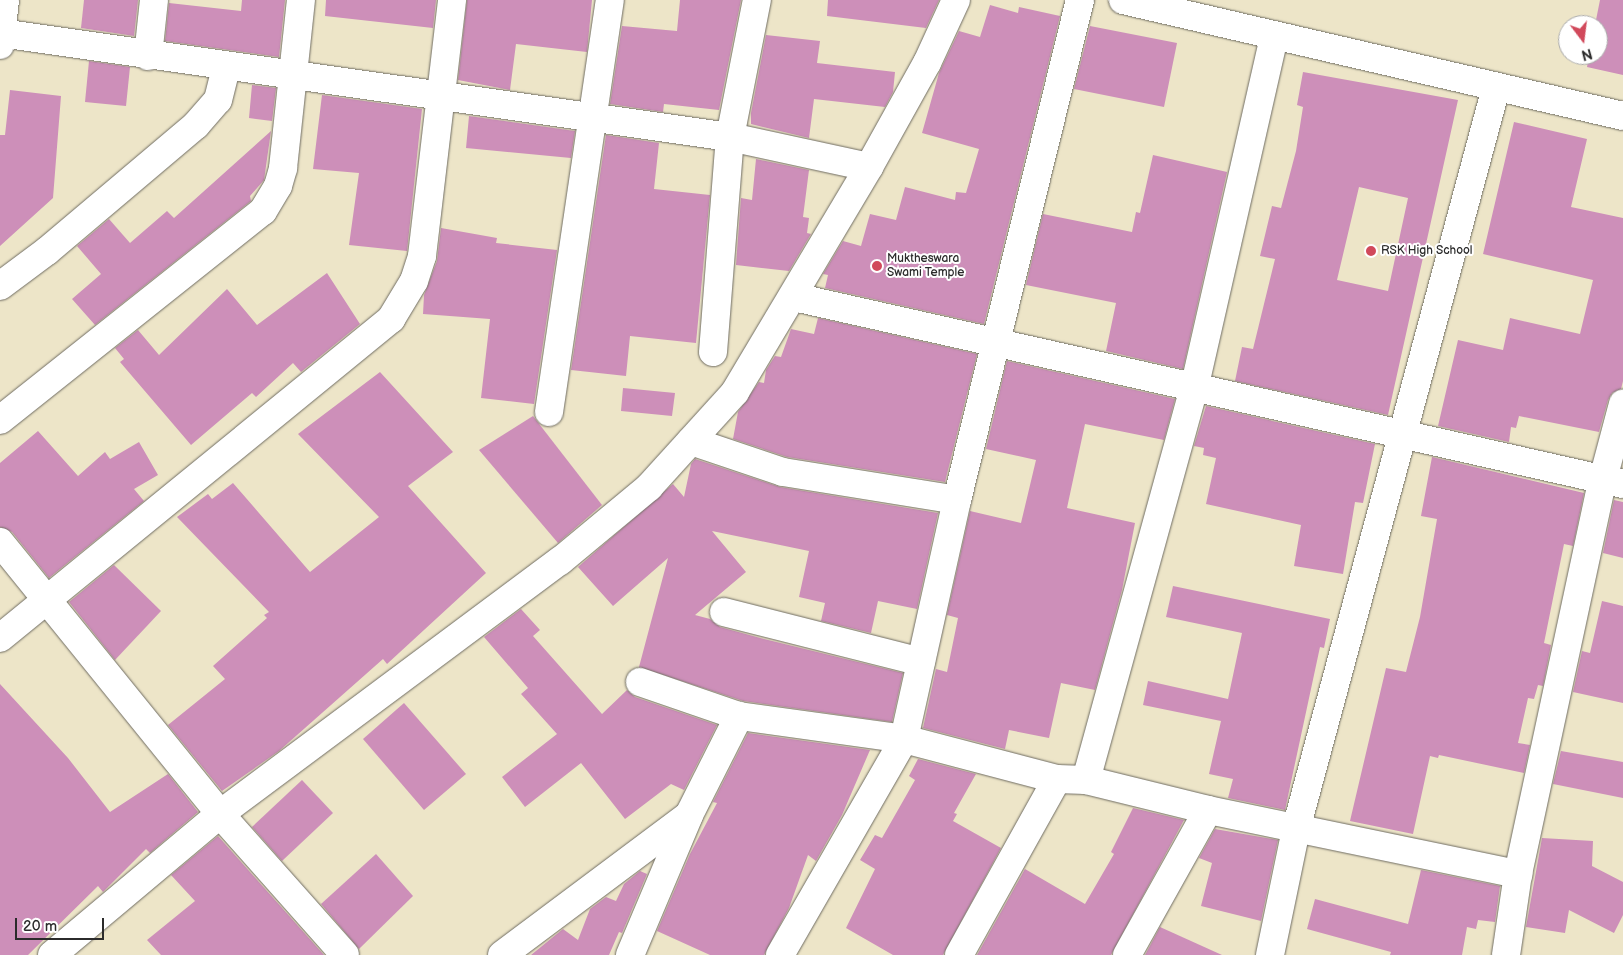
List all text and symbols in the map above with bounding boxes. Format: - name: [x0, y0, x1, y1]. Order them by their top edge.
- north arrow: [1558, 15, 1608, 65]
- text: N: [1579, 44, 1594, 64]
- place label: RSK High School: [1381, 244, 1473, 258]
- marker: RSK High School: [1365, 245, 1377, 257]
- place label: Muktheswara Swami Temple: [887, 252, 965, 280]
- marker: Muktheswara Swami Temple: [871, 260, 883, 272]
- scale bar: [18, 908, 106, 940]
- text: 20 m: [23, 917, 57, 936]

